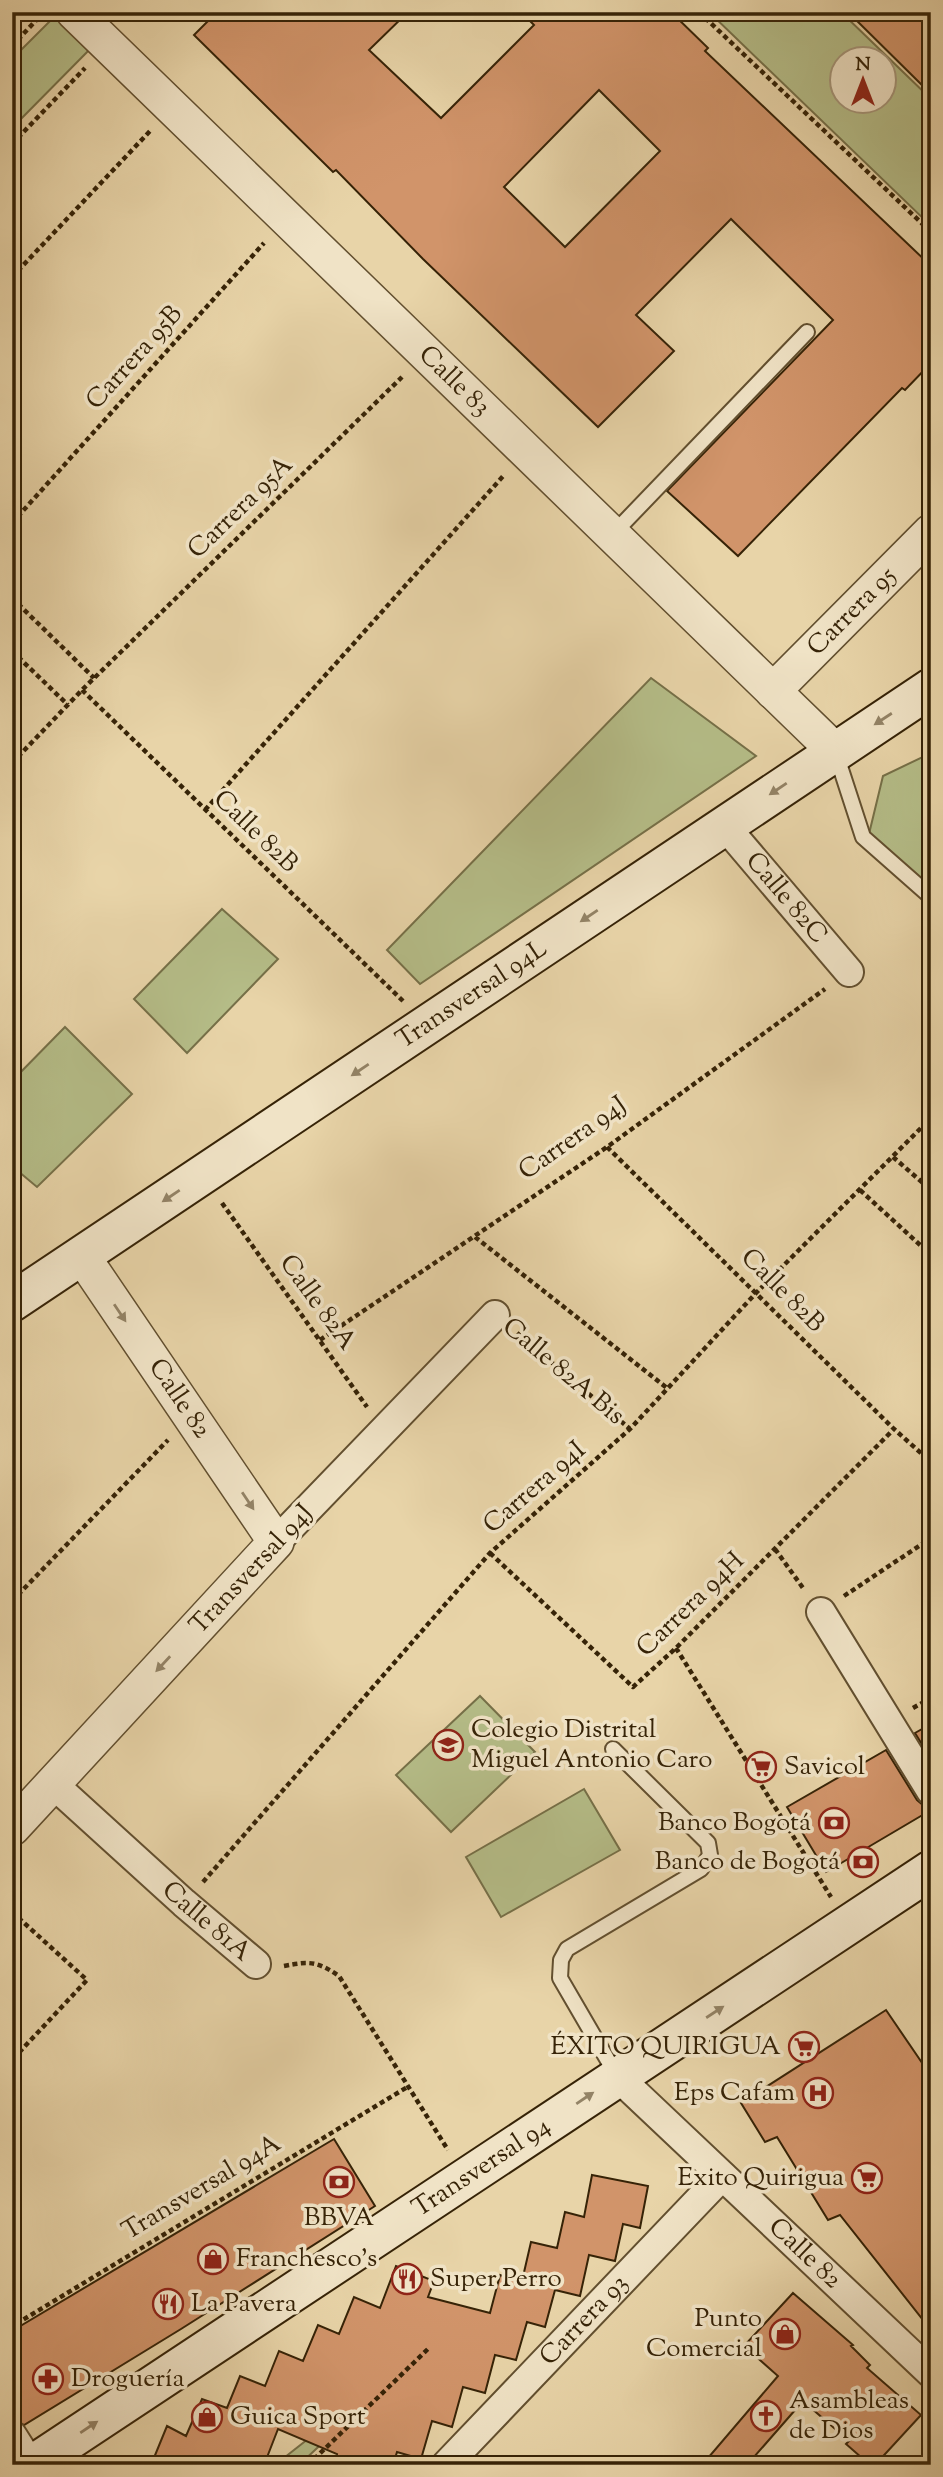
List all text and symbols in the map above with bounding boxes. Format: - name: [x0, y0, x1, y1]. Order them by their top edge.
- north arrow: [828, 46, 898, 116]
- text: N: [855, 52, 871, 79]
- street label: Carrera 95B: [78, 298, 192, 418]
- street label: Calle 83: [410, 337, 499, 425]
- street label: Carrera 95A: [180, 448, 302, 568]
- street label: Carrera 95: [799, 558, 905, 665]
- one-way arrow: [873, 713, 893, 726]
- street label: Calle 82B: [204, 782, 306, 882]
- one-way arrow: [769, 782, 787, 796]
- street label: Calle 82C: [736, 844, 836, 952]
- one-way arrow: [580, 909, 598, 923]
- street label: Transversal 94L: [389, 931, 555, 1059]
- one-way arrow: [351, 1063, 369, 1077]
- street label: Carrera 94J: [511, 1088, 635, 1190]
- one-way arrow: [161, 1189, 180, 1202]
- street label: Calle 82B: [732, 1241, 832, 1341]
- street label: Calle 82A: [270, 1247, 364, 1359]
- one-way arrow: [113, 1304, 127, 1322]
- street label: Calle 82A Bis: [494, 1310, 632, 1434]
- street label: Calle 82: [139, 1352, 219, 1446]
- street label: Carrera 94I: [476, 1433, 595, 1543]
- one-way arrow: [241, 1492, 255, 1510]
- street label: Transversal 94J: [182, 1496, 323, 1643]
- street label: Carrera 94H: [629, 1544, 754, 1666]
- one-way arrow: [156, 1655, 172, 1672]
- place label: Colegio Distrital Miguel Antonio Caro: [471, 1712, 713, 1779]
- school or university icon: Colegio Distrital Miguel Antonio Caro: [431, 1728, 465, 1762]
- place label: Savicol: [784, 1749, 865, 1786]
- supermarket icon: Savicol: [744, 1750, 778, 1784]
- place label: Banco Bogotá: [658, 1805, 811, 1842]
- bank icon: Banco Bogotá: [817, 1806, 851, 1840]
- place label: Banco de Bogotá: [655, 1844, 840, 1881]
- bank icon: Banco de Bogotá: [846, 1845, 880, 1879]
- street label: Calle 81A: [153, 1873, 259, 1971]
- one-way arrow: [706, 2006, 725, 2019]
- place label: ÉXITO QUIRIGUA: [550, 2029, 781, 2066]
- supermarket icon: ÉXITO QUIRIGUA: [787, 2030, 821, 2064]
- place label: Eps Cafam: [674, 2075, 795, 2112]
- hospital icon: Eps Cafam: [801, 2076, 835, 2110]
- one-way arrow: [575, 2092, 595, 2105]
- street label: Transversal 94: [405, 2108, 558, 2227]
- street label: Transversal 94A: [115, 2126, 289, 2250]
- place label: Exito Quirigua: [677, 2160, 844, 2197]
- supermarket icon: Exito Quirigua: [850, 2161, 884, 2195]
- bank icon: BBVA: [322, 2165, 356, 2199]
- place label: BBVA: [304, 2200, 374, 2237]
- street label: Calle 82: [760, 2209, 850, 2298]
- place label: Franchesco's: [236, 2241, 377, 2278]
- shop icon: Franchesco's: [196, 2242, 230, 2276]
- place label: Super Perro: [430, 2261, 562, 2298]
- restaurant icon: Super Perro: [390, 2262, 424, 2296]
- street label: Carrera 93: [531, 2266, 637, 2374]
- place label: La Pavera: [191, 2286, 297, 2323]
- restaurant icon: La Pavera: [151, 2287, 185, 2321]
- place label: Punto Comercial: [646, 2301, 762, 2368]
- shop icon: Punto Comercial: [768, 2317, 802, 2351]
- place label: Droguería: [71, 2361, 184, 2398]
- pharmacy icon: Droguería: [31, 2362, 65, 2396]
- place label: Asambleas de Dios: [789, 2383, 909, 2450]
- place label: Guica Sport: [230, 2399, 366, 2436]
- church icon: Asambleas de Dios: [749, 2399, 783, 2433]
- shop icon: Guica Sport: [190, 2400, 224, 2434]
- one-way arrow: [80, 2420, 98, 2434]

